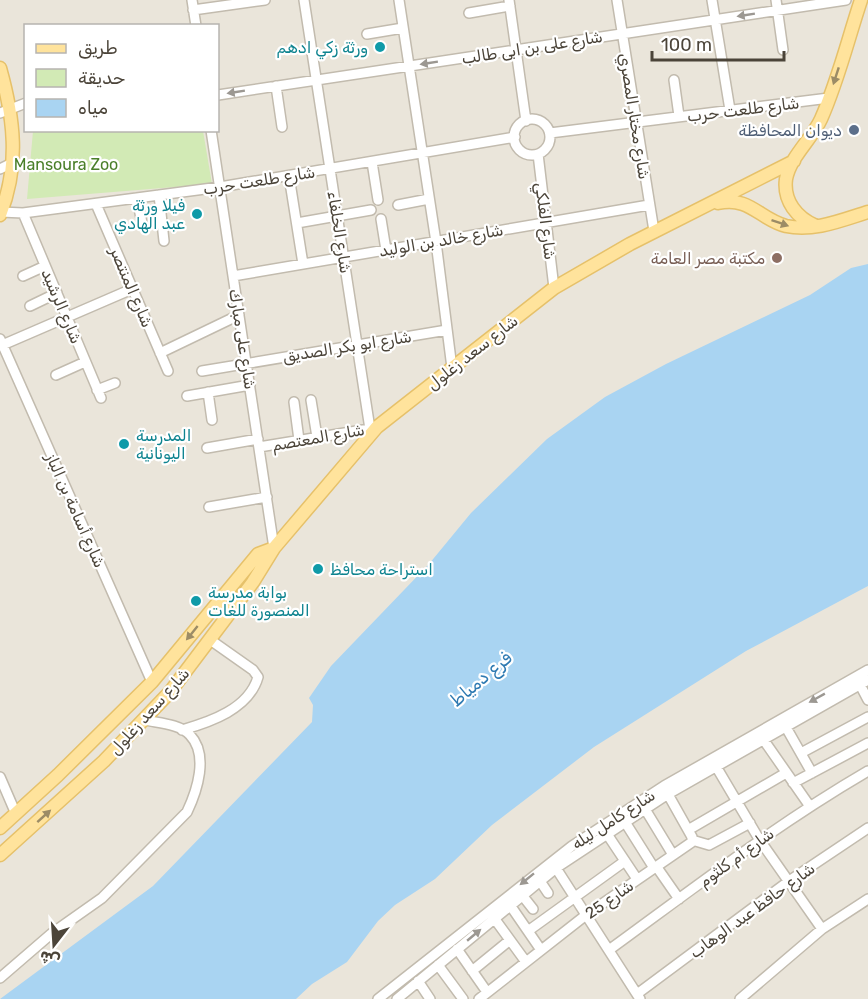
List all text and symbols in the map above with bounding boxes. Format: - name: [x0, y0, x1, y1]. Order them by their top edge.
- one-way arrow: [737, 11, 756, 20]
- legend: [24, 24, 219, 132]
- scale bar: [652, 24, 784, 62]
- street label: شارع على بن ابى طالب: [460, 27, 604, 70]
- text: 100 m: [661, 34, 712, 56]
- text: طريق: [78, 37, 118, 59]
- place label: ورثة زكي ادهم: [276, 38, 368, 60]
- marker: ورثة زكي ادهم: [373, 40, 387, 54]
- street label: شارع مختار المصري: [613, 52, 654, 181]
- one-way arrow: [419, 59, 438, 68]
- text: حديقة: [78, 67, 125, 89]
- one-way arrow: [831, 67, 841, 85]
- one-way arrow: [227, 88, 246, 97]
- street label: شارع طلعت حرب: [686, 93, 801, 128]
- text: مياه: [78, 97, 108, 119]
- place label: ديوان المحافظة: [738, 121, 842, 141]
- marker: ديوان المحافظة: [847, 123, 861, 137]
- park label: Mansoura Zoo: [14, 155, 118, 174]
- street label: شارع طلعت حرب: [202, 162, 317, 201]
- street label: شارع الفلكي: [528, 181, 560, 261]
- street label: شارع الخلفاء: [322, 189, 355, 275]
- place label: فيلا ورثة عبد الهادي: [114, 196, 185, 235]
- marker: فيلا ورثة عبد الهادي: [190, 207, 204, 221]
- one-way arrow: [771, 219, 789, 228]
- street label: شارع خالد بن الوليد: [377, 220, 505, 263]
- street label: شارع المنتصر: [104, 243, 157, 331]
- place label: مكتبة مصر العامة: [651, 249, 765, 269]
- marker: مكتبة مصر العامة: [770, 251, 784, 265]
- street label: شارع الرشيد: [35, 266, 86, 347]
- street label: شارع على مبارك: [223, 287, 260, 391]
- street label: شارع سعد زغلول: [423, 311, 523, 395]
- street label: شارع ابو بكر الصديق: [281, 327, 413, 368]
- street label: شارع المعتصم: [270, 420, 366, 457]
- place label: المدرسة اليونانية: [136, 426, 191, 464]
- marker: المدرسة اليونانية: [117, 437, 131, 451]
- street label: شارع أسامة بن الباز: [40, 449, 109, 571]
- place label: استراحة محافظ: [330, 560, 433, 580]
- marker: استراحة محافظ: [311, 562, 325, 576]
- place label: بوابة مدرسة المنصورة للغات: [208, 583, 310, 621]
- marker: بوابة مدرسة المنصورة للغات: [189, 594, 203, 608]
- one-way arrow: [185, 625, 198, 641]
- water label: فرع دمياط: [445, 647, 517, 712]
- street label: شارع سعد زغلول: [105, 664, 195, 760]
- one-way arrow: [808, 693, 825, 703]
- street label: شارع كامل ليله: [568, 785, 660, 855]
- one-way arrow: [36, 809, 51, 823]
- street label: شارع أم كلثوم: [695, 824, 779, 893]
- street label: شارع حافظ عبد الوهاب: [686, 859, 820, 964]
- one-way arrow: [519, 873, 535, 886]
- street label: شارع 25: [581, 876, 638, 925]
- north arrow: [24, 915, 84, 975]
- one-way arrow: [466, 928, 482, 941]
- text: ش: [37, 947, 62, 971]

